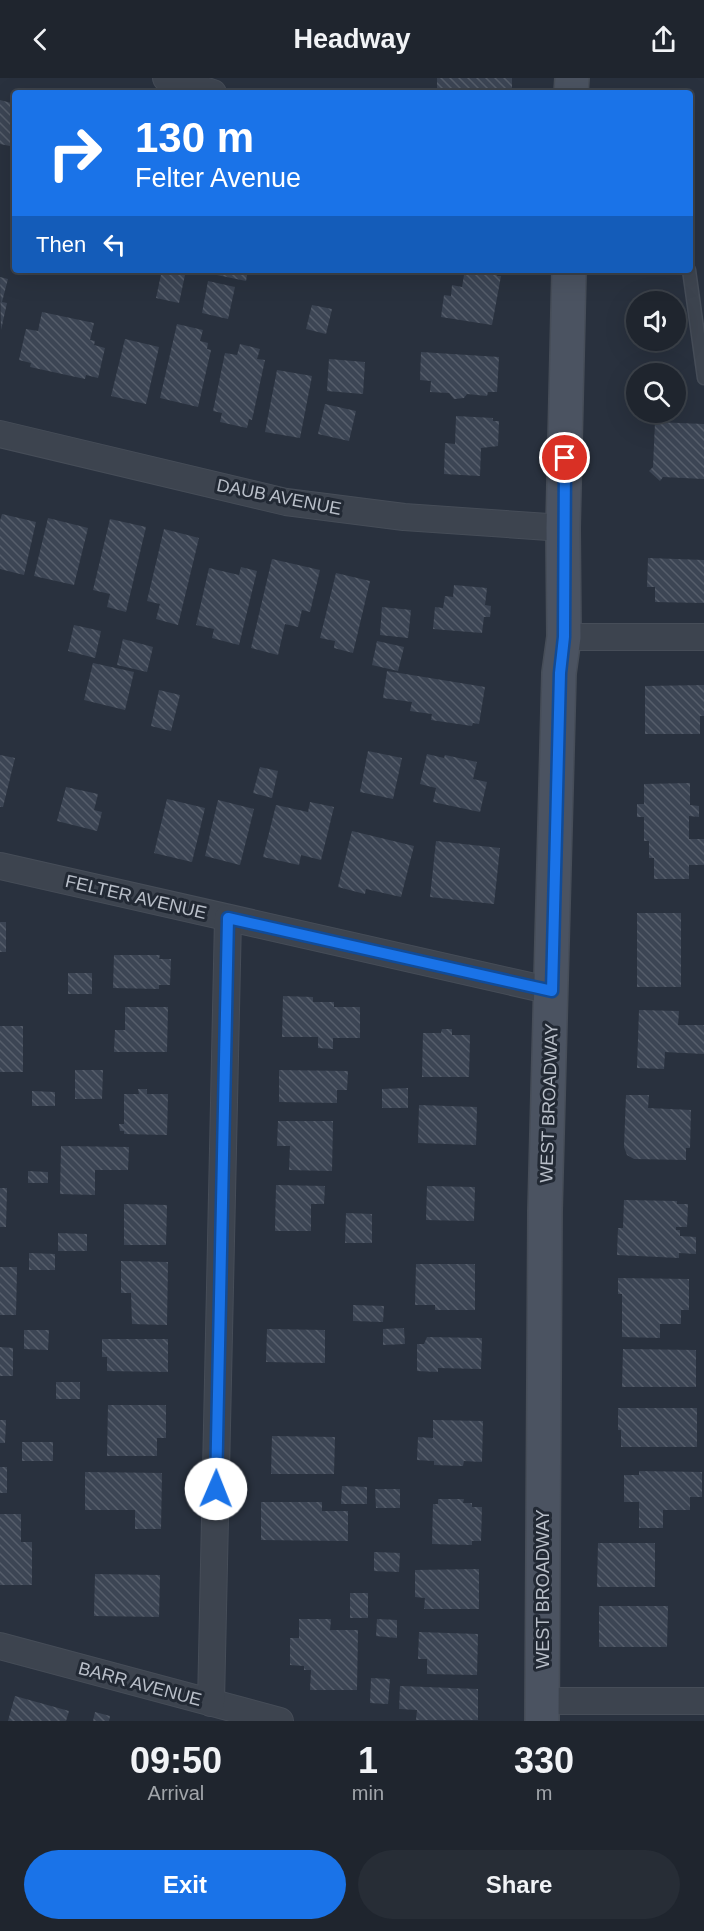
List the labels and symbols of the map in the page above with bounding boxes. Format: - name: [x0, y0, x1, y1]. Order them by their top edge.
- pin: [539, 432, 590, 483]
- street label: DAUB AVENUE: [215, 475, 343, 519]
- street label: FELTER AVENUE: [63, 871, 209, 923]
- street label: WEST BROADWAY: [536, 1023, 562, 1183]
- position arrow: [184, 1457, 248, 1521]
- street label: WEST BROADWAY: [533, 1509, 553, 1669]
- street label: BARR AVENUE: [76, 1658, 204, 1710]

